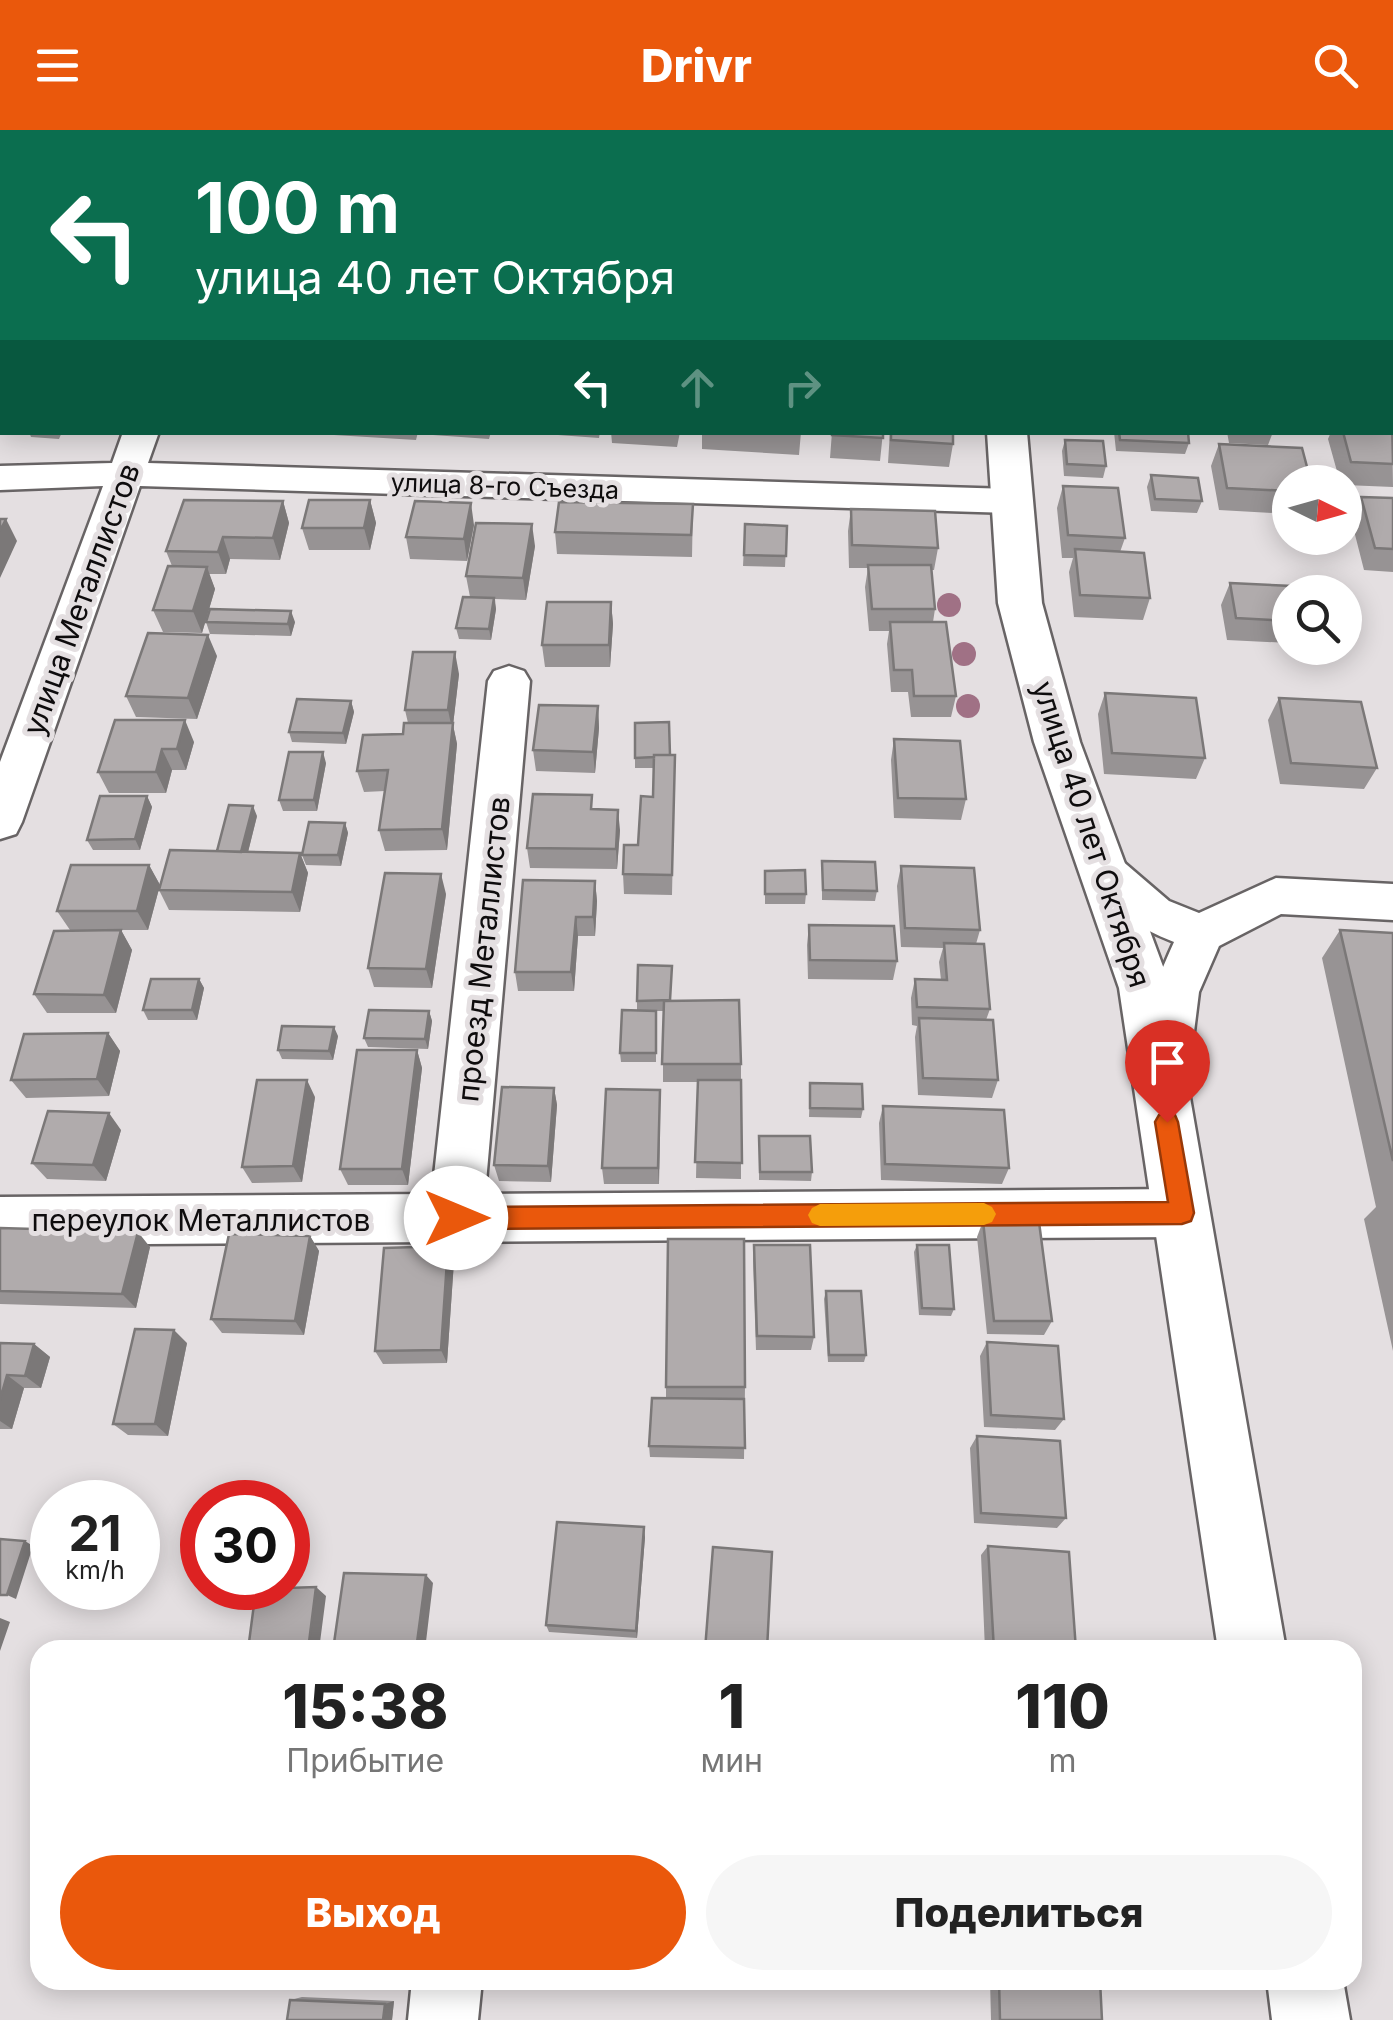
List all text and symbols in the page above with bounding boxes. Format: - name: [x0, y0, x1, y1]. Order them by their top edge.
- icon: menu: [30, 38, 85, 93]
- text: Drivr: [641, 38, 752, 93]
- icon: search: [1308, 38, 1363, 93]
- text: 100 m: [195, 165, 400, 250]
- icon: left: [30, 170, 160, 300]
- text: улица 40 лет Октября: [195, 250, 675, 305]
- icon: left: [565, 360, 620, 415]
- icon: ahead: [670, 360, 725, 415]
- icon: right: [775, 360, 830, 415]
- street label: улица Металлистов: [15, 458, 147, 740]
- north arrow: [1272, 465, 1362, 555]
- map controls: [1272, 465, 1362, 665]
- street label: улица 8-го Съезда: [390, 467, 620, 505]
- button: search: [1272, 575, 1362, 665]
- street label: улица 40 лет Октября: [1025, 676, 1159, 992]
- street label: проезд Металлистов: [449, 795, 517, 1103]
- pin: [1125, 1020, 1210, 1123]
- icon: arrive: [1140, 1035, 1195, 1090]
- position arrow: [404, 1166, 508, 1270]
- street label: переулок Металлистов: [31, 1202, 371, 1238]
- speed limit sign: 30: [180, 1480, 310, 1610]
- text: 21: [68, 1503, 122, 1563]
- text: km/h: [65, 1555, 125, 1585]
- text: 15:38: [282, 1670, 448, 1742]
- text: 1: [719, 1670, 745, 1742]
- text: 110: [1015, 1670, 1110, 1742]
- text: Прибытие: [286, 1741, 444, 1780]
- text: мин: [701, 1741, 763, 1780]
- text: m: [1048, 1741, 1076, 1780]
- button: Выход: [60, 1855, 686, 1970]
- button: Поделиться: [706, 1855, 1332, 1970]

